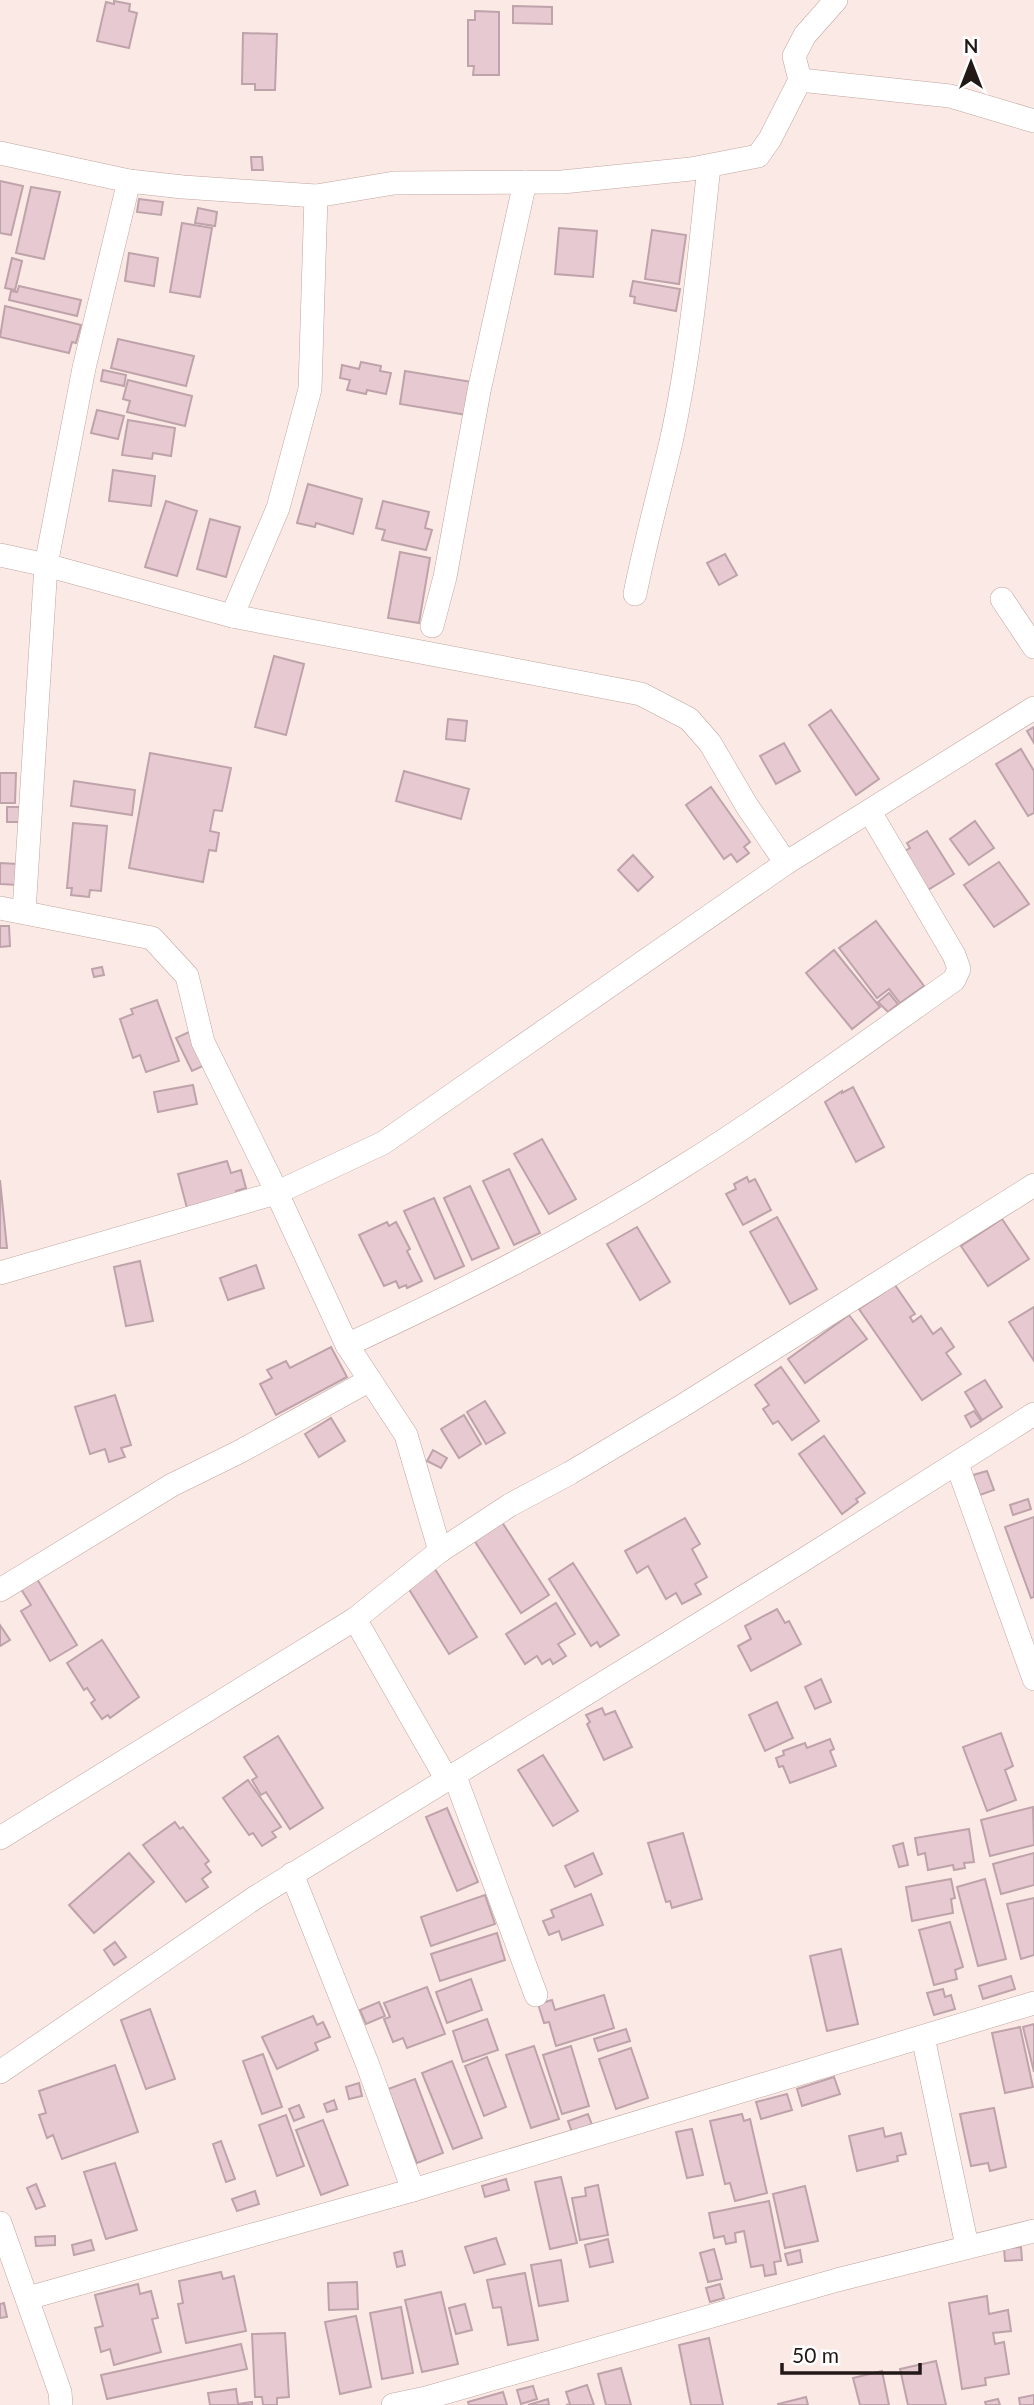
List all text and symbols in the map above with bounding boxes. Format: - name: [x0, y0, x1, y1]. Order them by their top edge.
- north arrow: [936, 28, 1006, 98]
- text: N: [964, 34, 978, 57]
- scale bar: [782, 2332, 920, 2376]
- text: 50 m: [792, 2342, 839, 2367]

